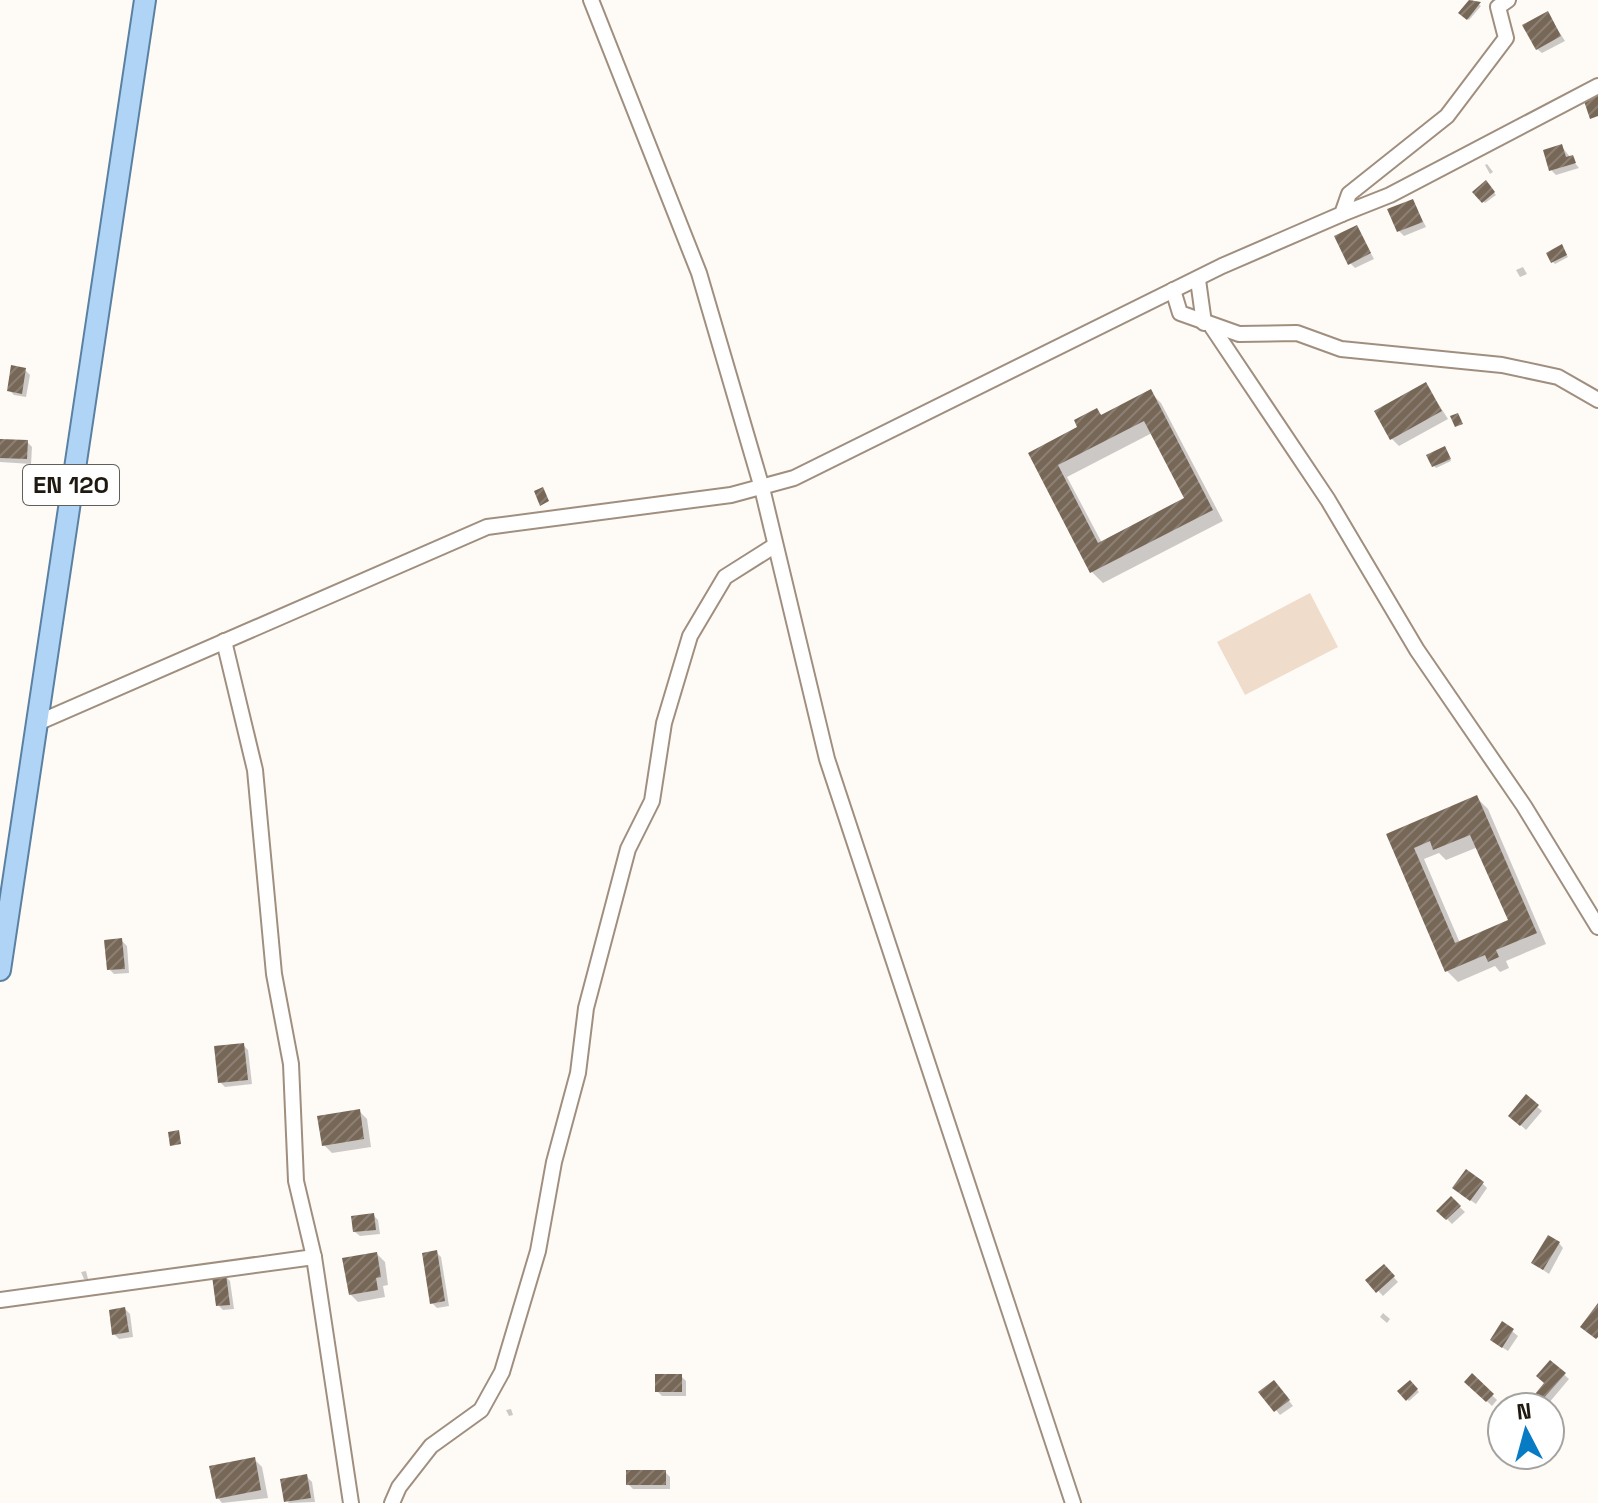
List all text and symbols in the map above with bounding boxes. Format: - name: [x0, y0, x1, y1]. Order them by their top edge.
- road number: EN 120: [23, 465, 119, 505]
- north arrow: [1486, 1391, 1566, 1471]
- text: N: [1515, 1396, 1533, 1426]

